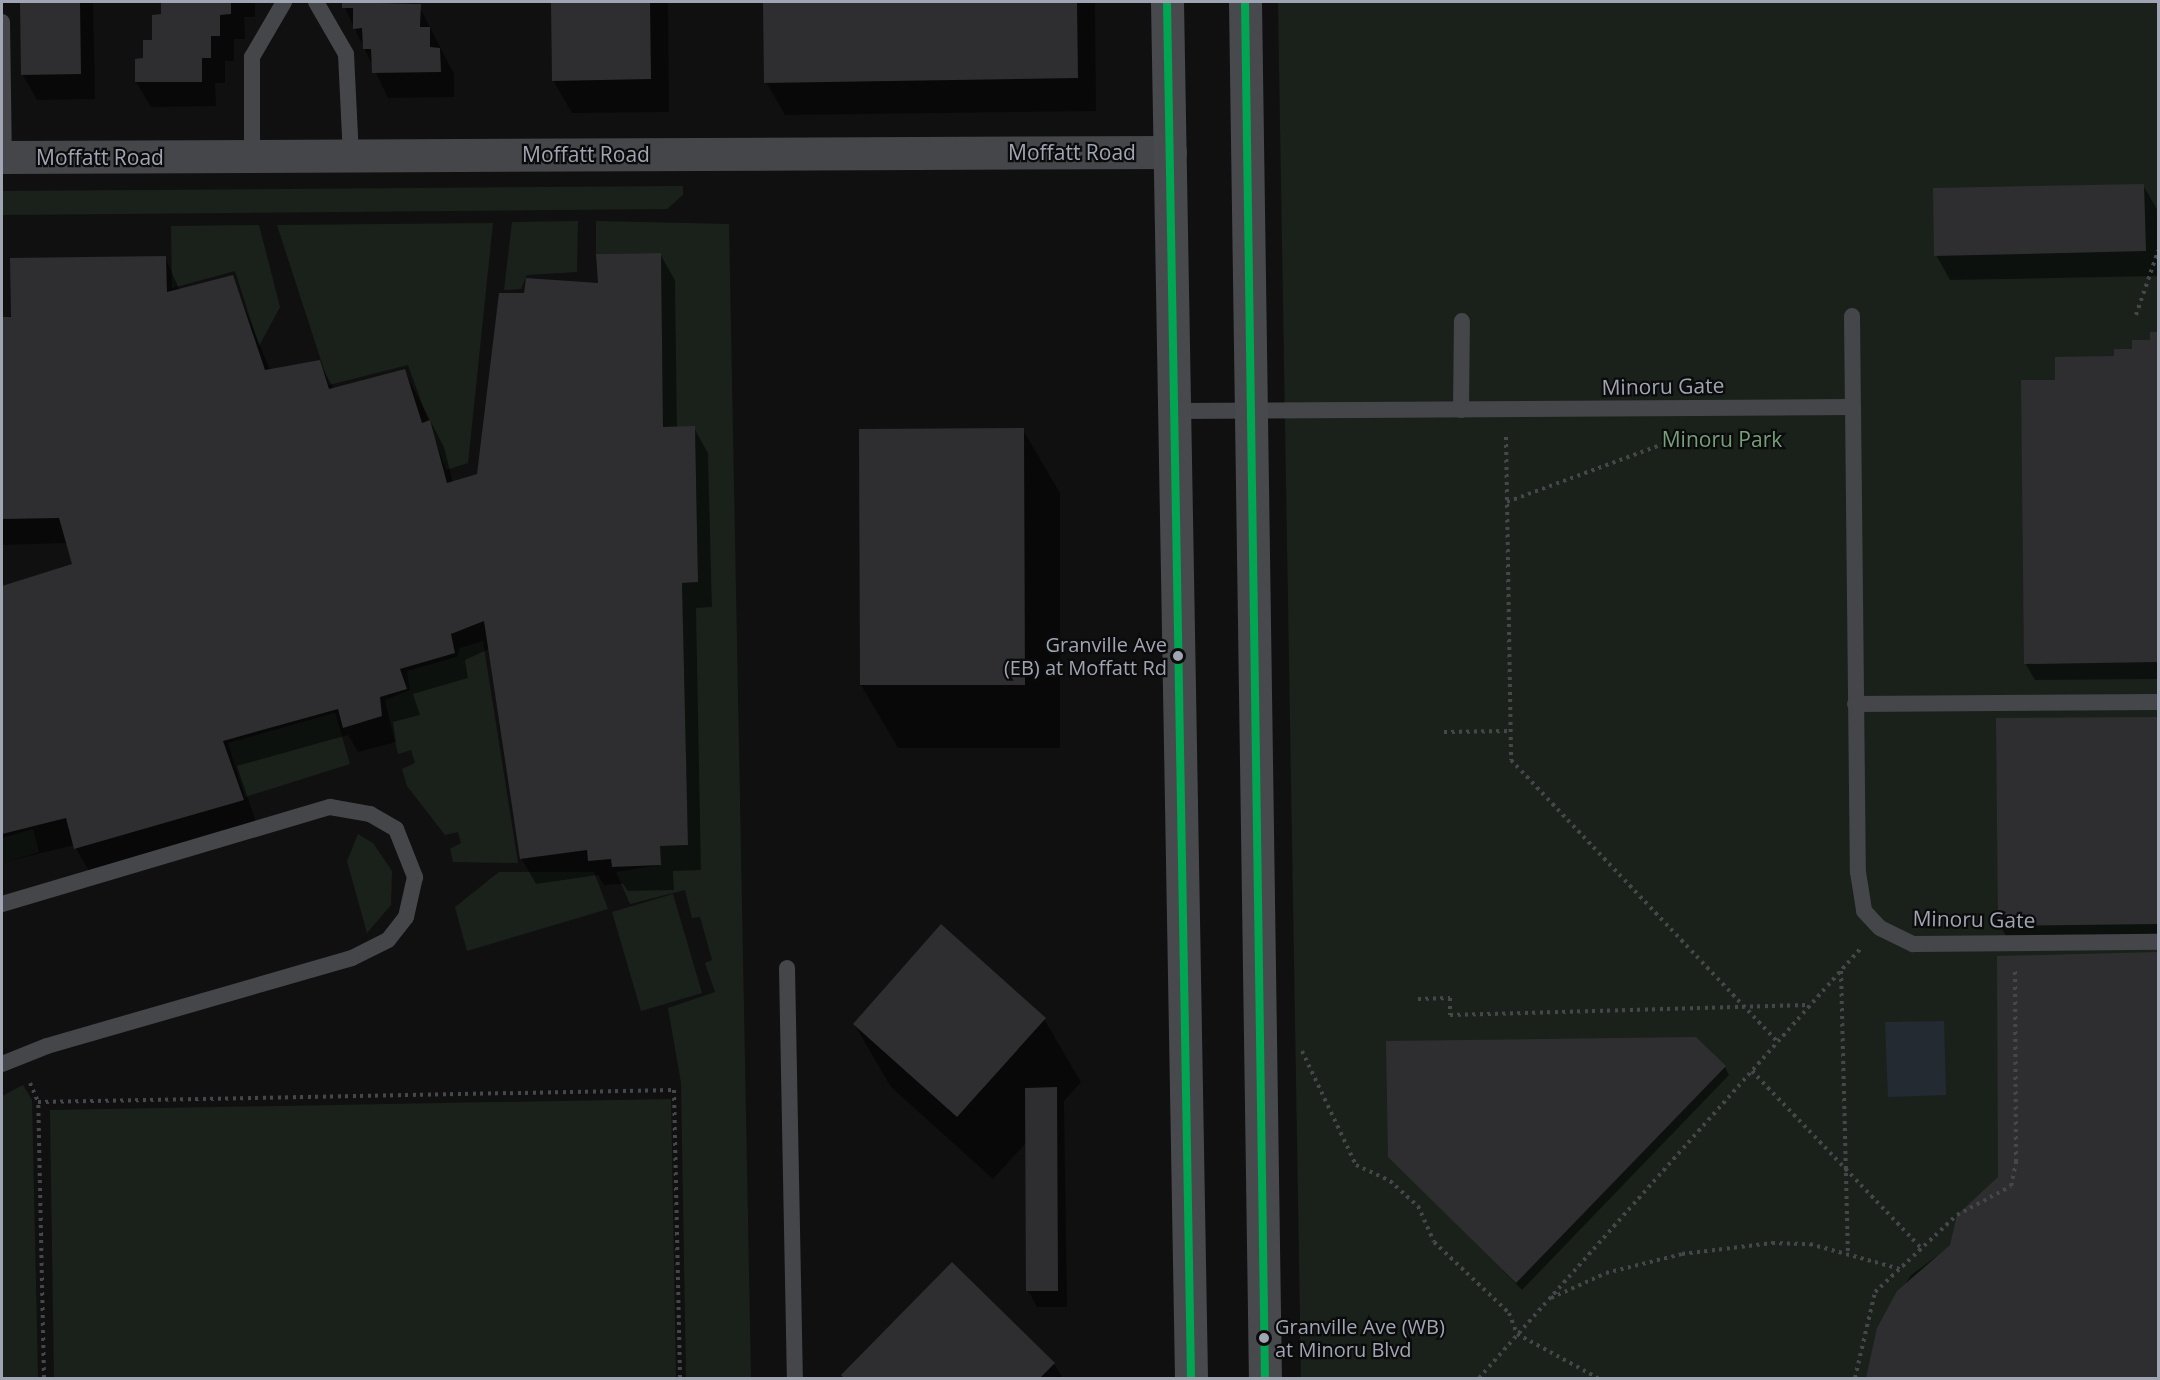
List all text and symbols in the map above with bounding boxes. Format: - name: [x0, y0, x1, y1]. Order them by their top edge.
- street label: Moffatt Road: [1008, 139, 1136, 165]
- street label: Moffatt Road: [522, 141, 650, 167]
- street label: Moffatt Road: [36, 144, 164, 170]
- street label: Minoru Gate: [1601, 372, 1725, 400]
- park label: Minoru Park: [1662, 426, 1782, 452]
- place label: Granville Ave (EB) at Moffatt Rd: [1004, 632, 1167, 679]
- marker: Granville Ave (EB) at Moffatt Rd: [1172, 650, 1184, 662]
- street label: Minoru Gate: [1912, 905, 2036, 933]
- place label: Granville Ave (WB) at Minoru Blvd: [1275, 1314, 1445, 1361]
- marker: Granville Ave (WB) at Minoru Blvd: [1258, 1332, 1270, 1344]

